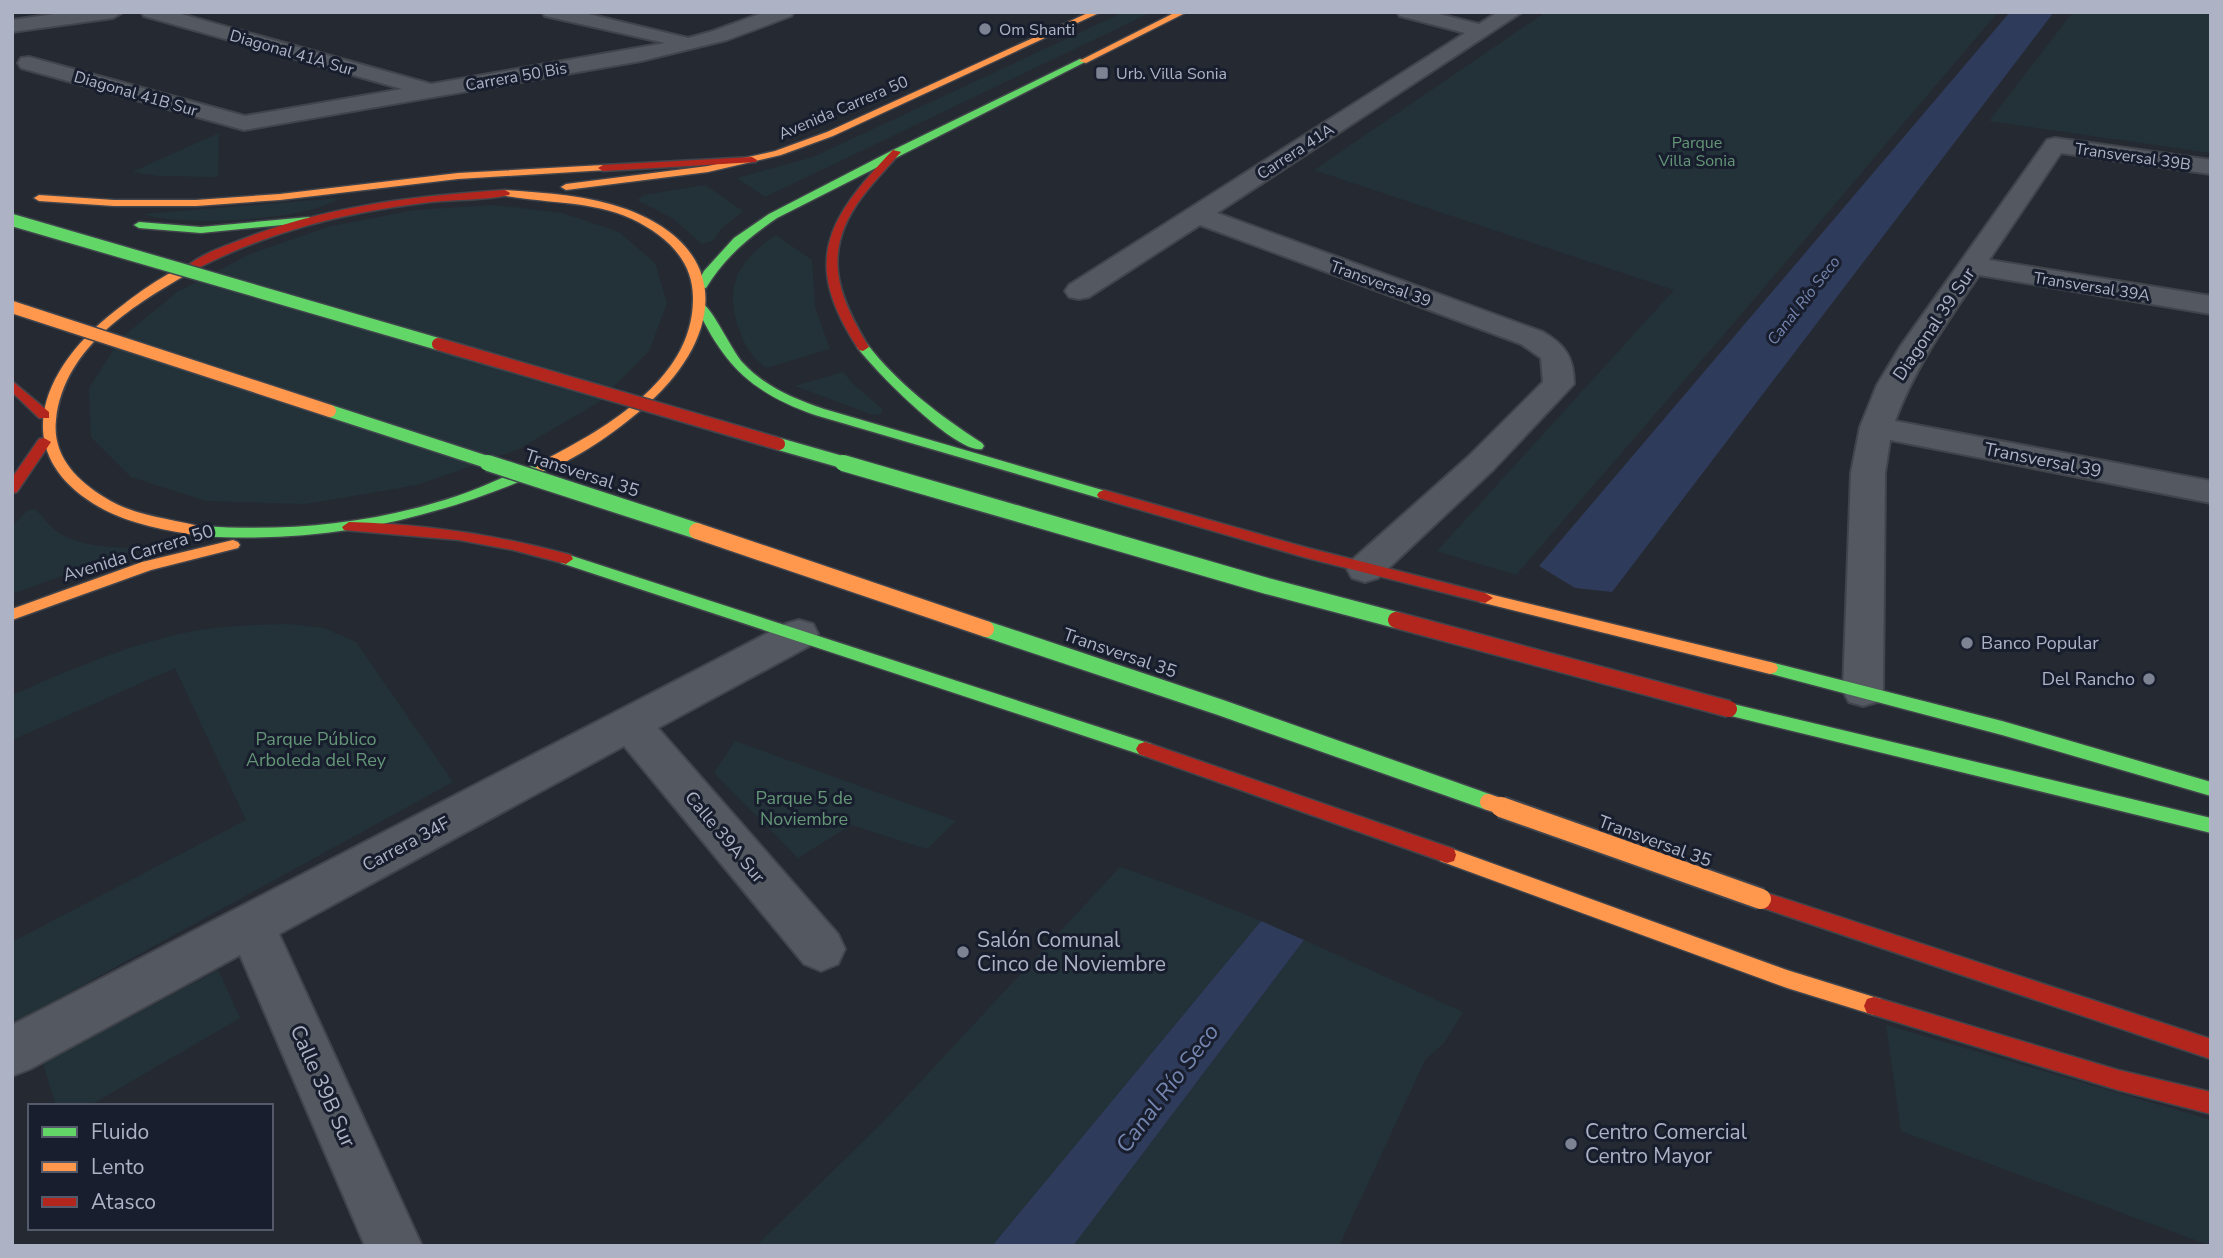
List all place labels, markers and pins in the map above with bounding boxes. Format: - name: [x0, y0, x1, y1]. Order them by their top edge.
- place label: Om Shanti: [999, 19, 1075, 41]
- marker: Om Shanti: [977, 21, 993, 37]
- place label: Urb. Villa Sonia: [1116, 63, 1227, 85]
- marker: Urb. Villa Sonia: [1094, 65, 1110, 81]
- place label: Banco Popular: [1981, 631, 2099, 655]
- marker: Banco Popular: [1959, 635, 1975, 651]
- place label: Del Rancho: [2042, 667, 2135, 691]
- marker: Del Rancho: [2141, 671, 2157, 687]
- place label: Salón Comunal Cinco de Noviembre: [977, 926, 1166, 978]
- marker: Salón Comunal Cinco de Noviembre: [955, 944, 971, 960]
- place label: Centro Comercial Centro Mayor: [1585, 1118, 1748, 1170]
- marker: Centro Comercial Centro Mayor: [1563, 1136, 1579, 1152]

